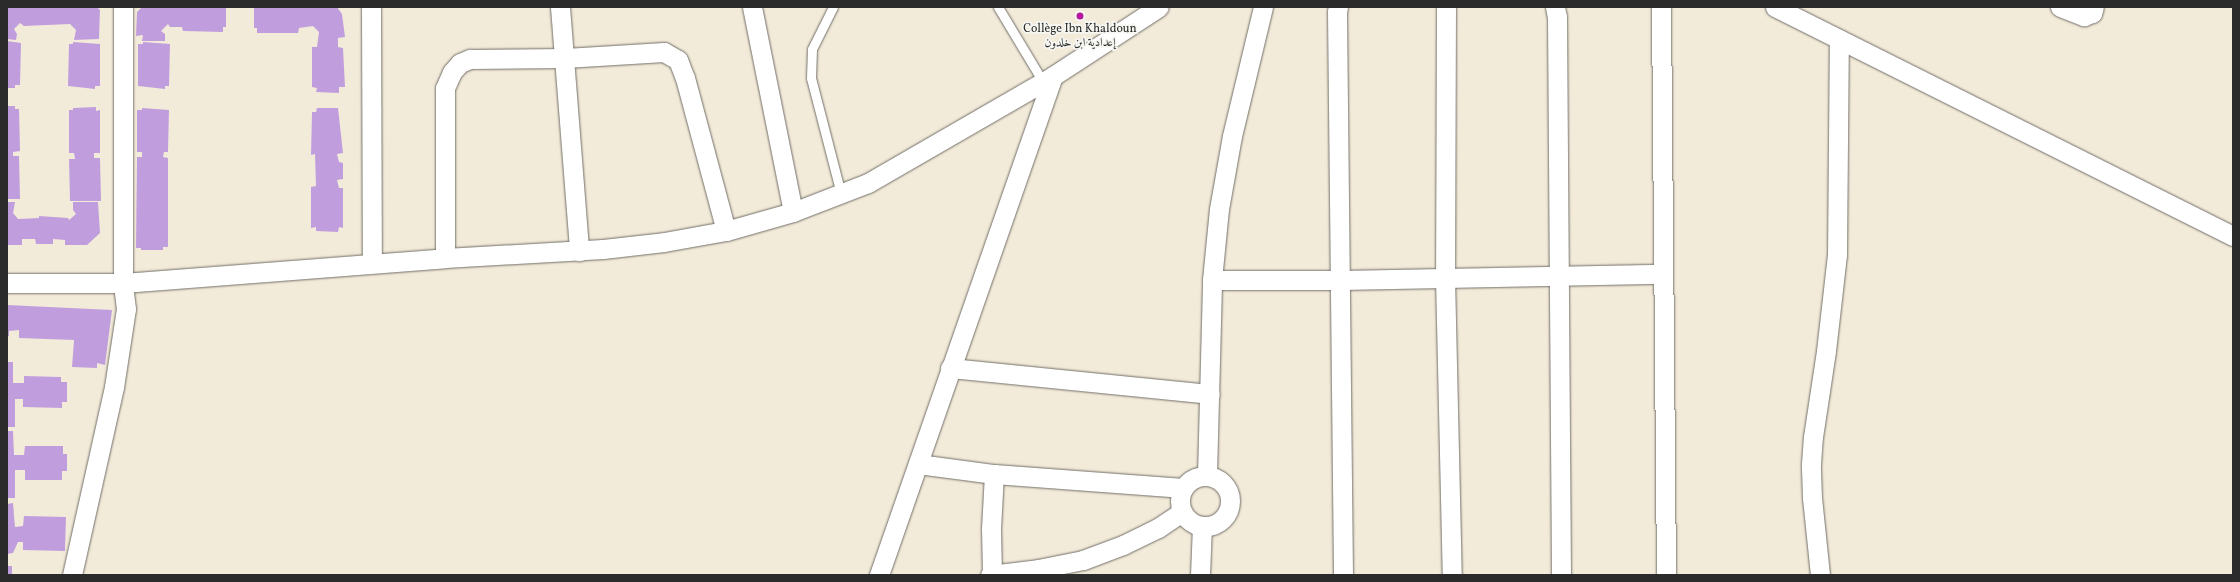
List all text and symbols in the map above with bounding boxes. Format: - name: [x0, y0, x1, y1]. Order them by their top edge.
- marker: Collège Ibn Khaldoun إعدادية ابن خلدون: [1075, 11, 1085, 21]
- place label: Collège Ibn Khaldoun إعدادية ابن خلدون: [1023, 23, 1137, 51]

